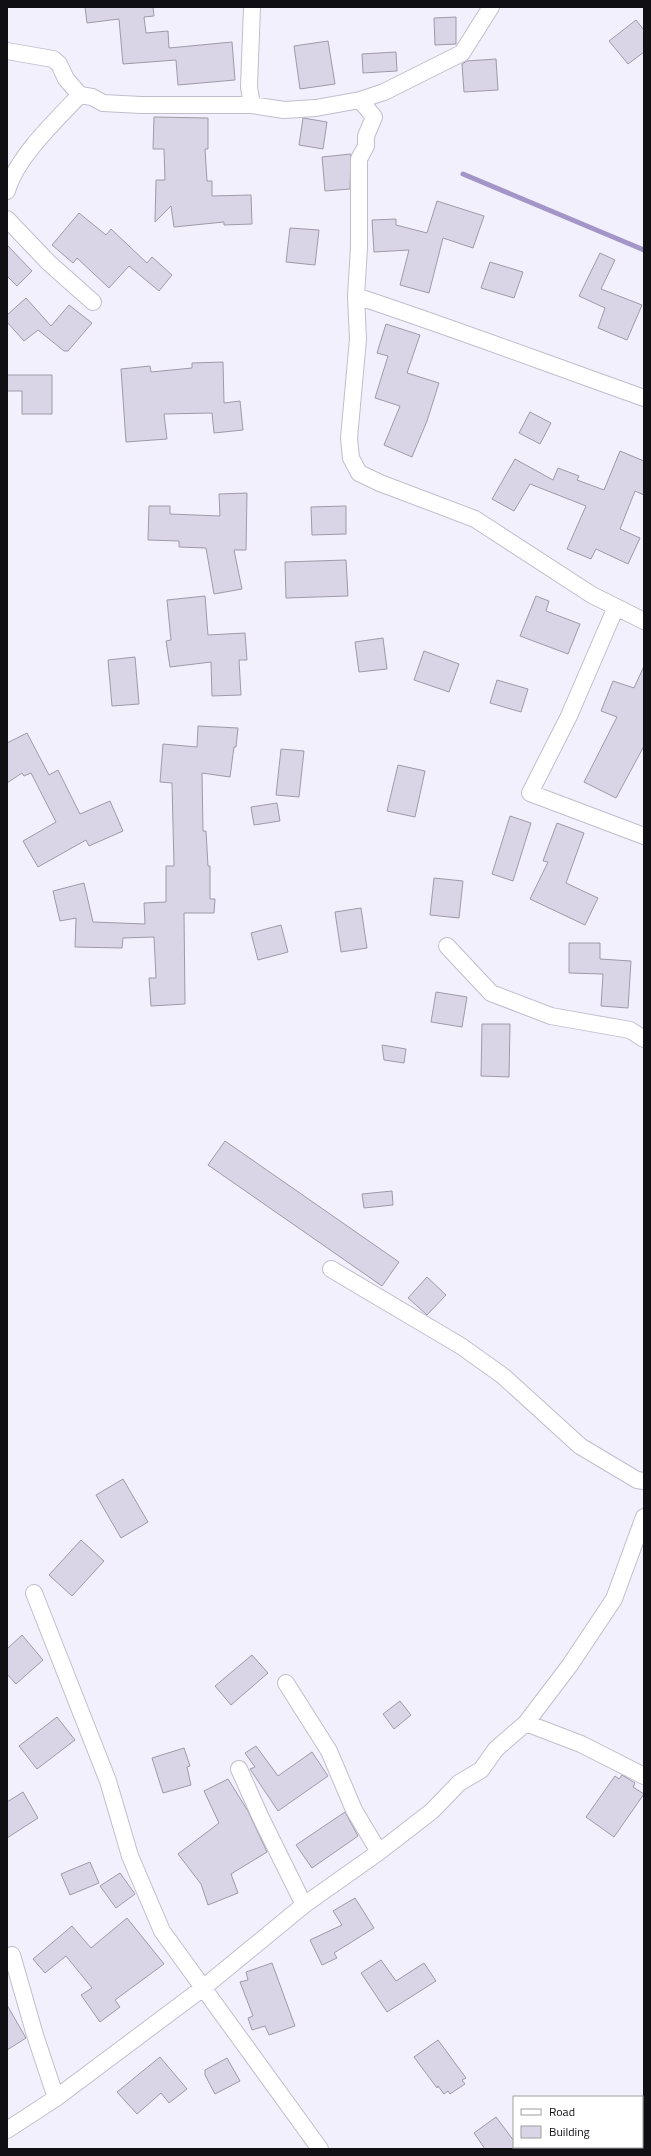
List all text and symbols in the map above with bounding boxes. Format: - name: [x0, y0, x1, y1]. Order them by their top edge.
- legend: [513, 2096, 643, 2148]
- text: Road: [549, 2102, 575, 2121]
- text: Building: [549, 2122, 590, 2141]

